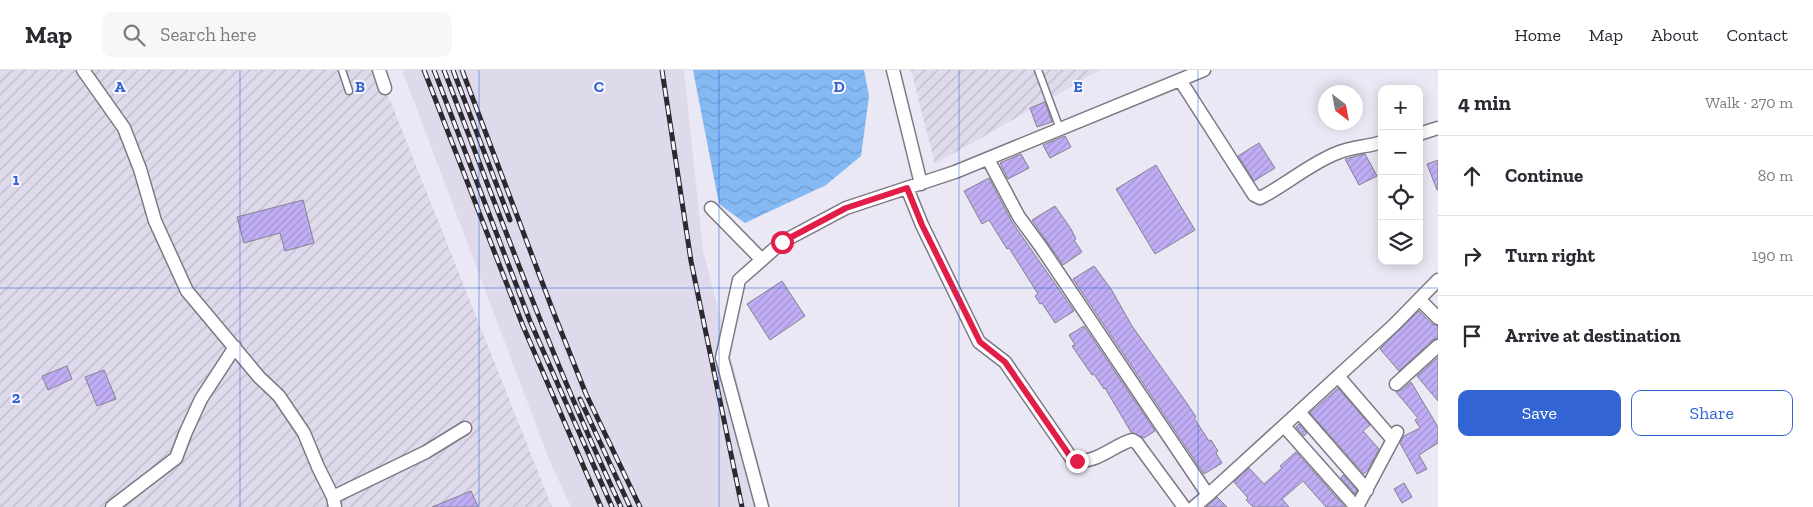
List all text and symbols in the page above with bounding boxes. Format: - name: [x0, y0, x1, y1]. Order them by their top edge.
- search box: [102, 12, 452, 57]
- text: Map: [25, 20, 72, 49]
- icon: search: [120, 21, 148, 49]
- text: Search here: [160, 23, 257, 46]
- text: Home: [1514, 24, 1561, 46]
- text: Map: [1589, 24, 1623, 46]
- text: About: [1651, 24, 1698, 46]
- text: Contact: [1726, 24, 1788, 46]
- text: A: [115, 77, 126, 96]
- text: B: [355, 77, 365, 96]
- text: C: [594, 77, 604, 96]
- text: D: [833, 77, 845, 96]
- text: E: [1073, 77, 1083, 96]
- north arrow: [1318, 85, 1363, 130]
- map controls: [1378, 85, 1423, 265]
- button: +: [1378, 85, 1423, 130]
- text: 4 min: [1458, 90, 1511, 115]
- text: Walk · 270 m: [1705, 93, 1793, 112]
- button: −: [1378, 130, 1423, 175]
- icon: ahead: [1458, 162, 1486, 190]
- text: Continue: [1505, 164, 1583, 187]
- text: 80 m: [1758, 166, 1793, 185]
- text: 1: [13, 170, 20, 189]
- button: locate: [1378, 175, 1423, 220]
- button: layers: [1378, 220, 1423, 265]
- route start: [771, 231, 794, 254]
- icon: right: [1458, 242, 1486, 270]
- text: Turn right: [1505, 244, 1595, 267]
- text: 190 m: [1752, 246, 1793, 265]
- icon: arrive: [1458, 322, 1486, 350]
- text: Arrive at destination: [1505, 324, 1681, 347]
- text: 2: [12, 388, 21, 407]
- button: Save: [1458, 390, 1621, 436]
- button: Share: [1631, 390, 1793, 436]
- route end: [1066, 450, 1089, 473]

